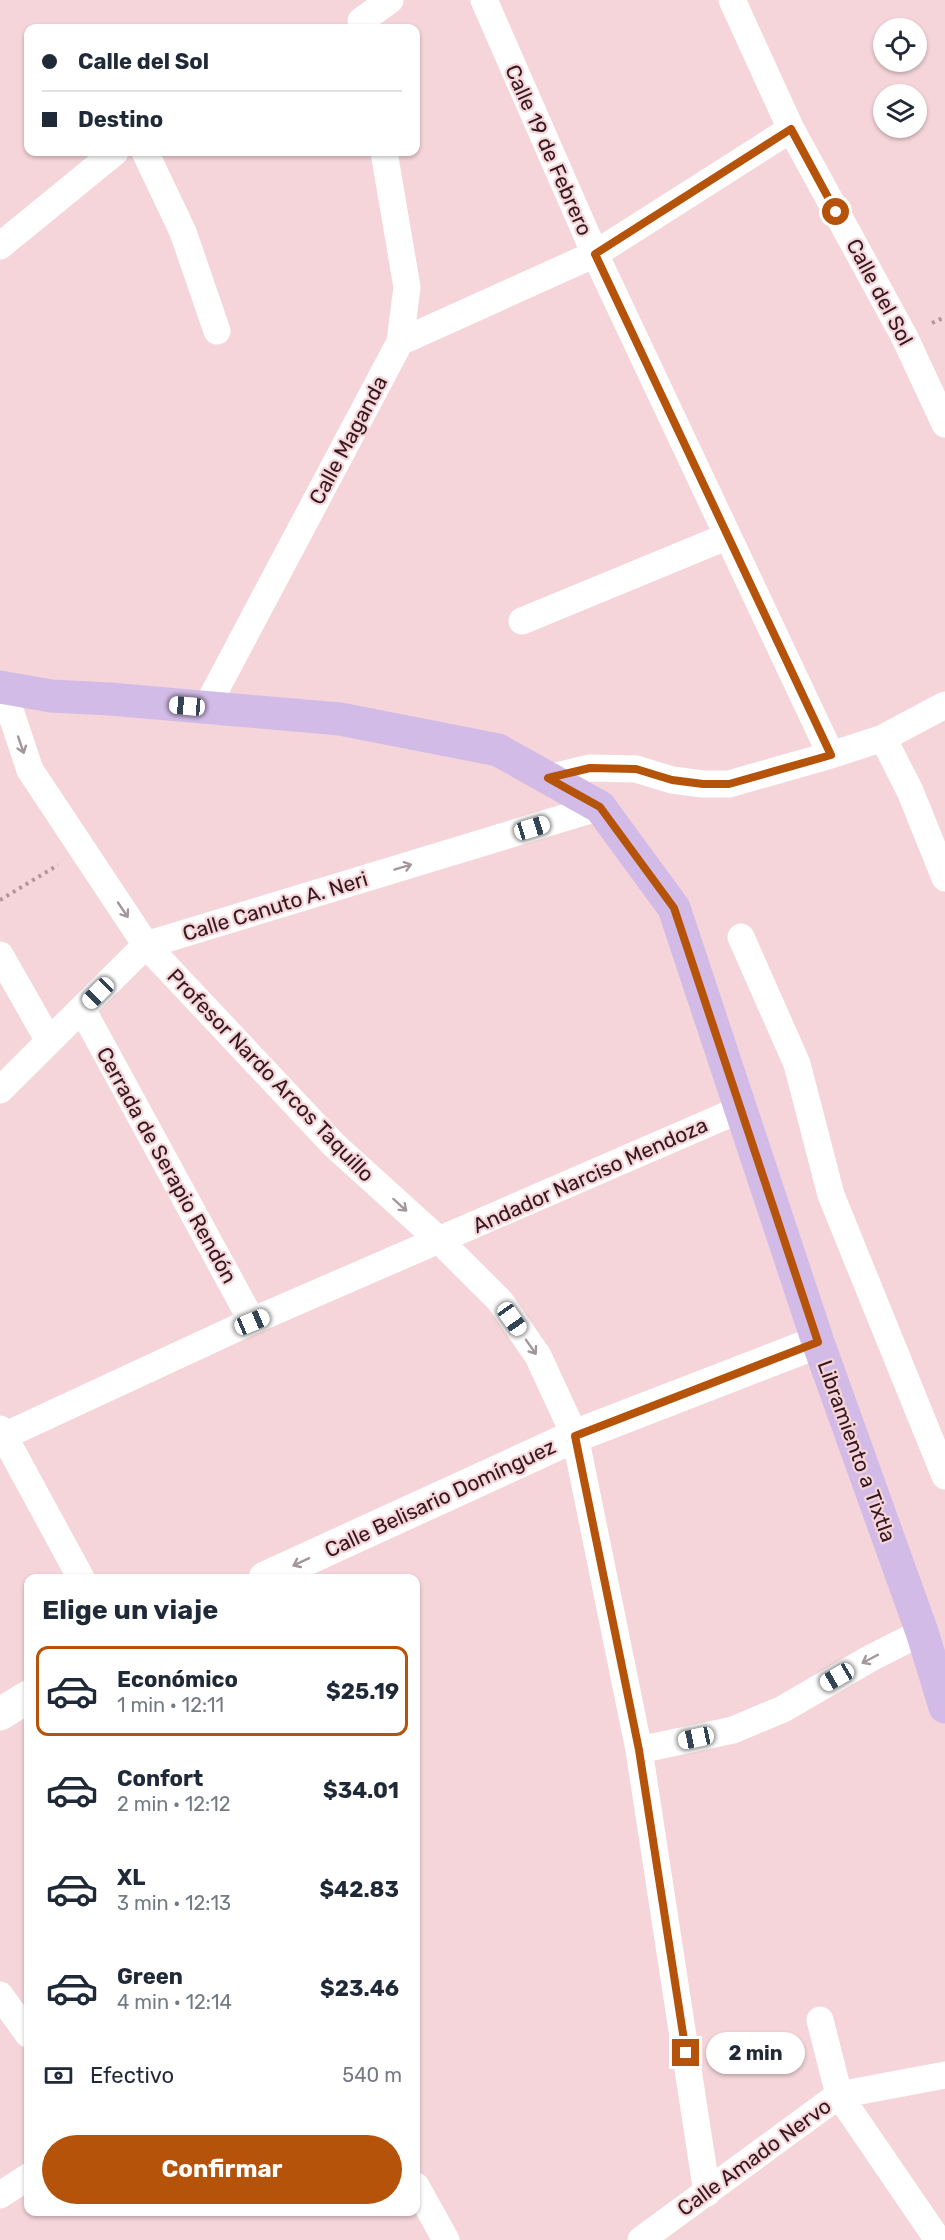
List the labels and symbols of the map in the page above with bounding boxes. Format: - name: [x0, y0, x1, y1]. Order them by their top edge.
- street label: Calle 19 de Febrero: [500, 61, 598, 239]
- route start: [822, 198, 849, 225]
- street label: Calle del Sol: [841, 234, 919, 350]
- street label: Calle Maganda: [304, 371, 392, 509]
- car: [168, 695, 206, 717]
- one-way arrow: [17, 735, 28, 754]
- car: [512, 814, 552, 842]
- one-way arrow: [393, 861, 412, 872]
- street label: Calle Canuto A. Neri: [179, 866, 371, 946]
- one-way arrow: [117, 901, 129, 918]
- street label: Profesor Nardo Arcos Taquillo: [163, 963, 379, 1187]
- car: [79, 974, 117, 1012]
- street label: Cerrada de Serapio Rendón: [92, 1043, 242, 1287]
- street label: Andador Narciso Mendoza: [469, 1112, 711, 1238]
- one-way arrow: [392, 1198, 407, 1212]
- car: [494, 1299, 530, 1339]
- car: [232, 1307, 272, 1337]
- one-way arrow: [525, 1339, 538, 1356]
- street label: Libramiento a Tixtla: [812, 1357, 902, 1545]
- street label: Calle Belisario Domínguez: [321, 1433, 559, 1563]
- one-way arrow: [292, 1556, 310, 1568]
- one-way arrow: [862, 1653, 879, 1665]
- car: [817, 1660, 857, 1694]
- car: [677, 1725, 715, 1751]
- callout: 2 min: [707, 2032, 806, 2074]
- route end: [672, 2039, 699, 2066]
- street label: Calle Amado Nervo: [672, 2093, 836, 2221]

